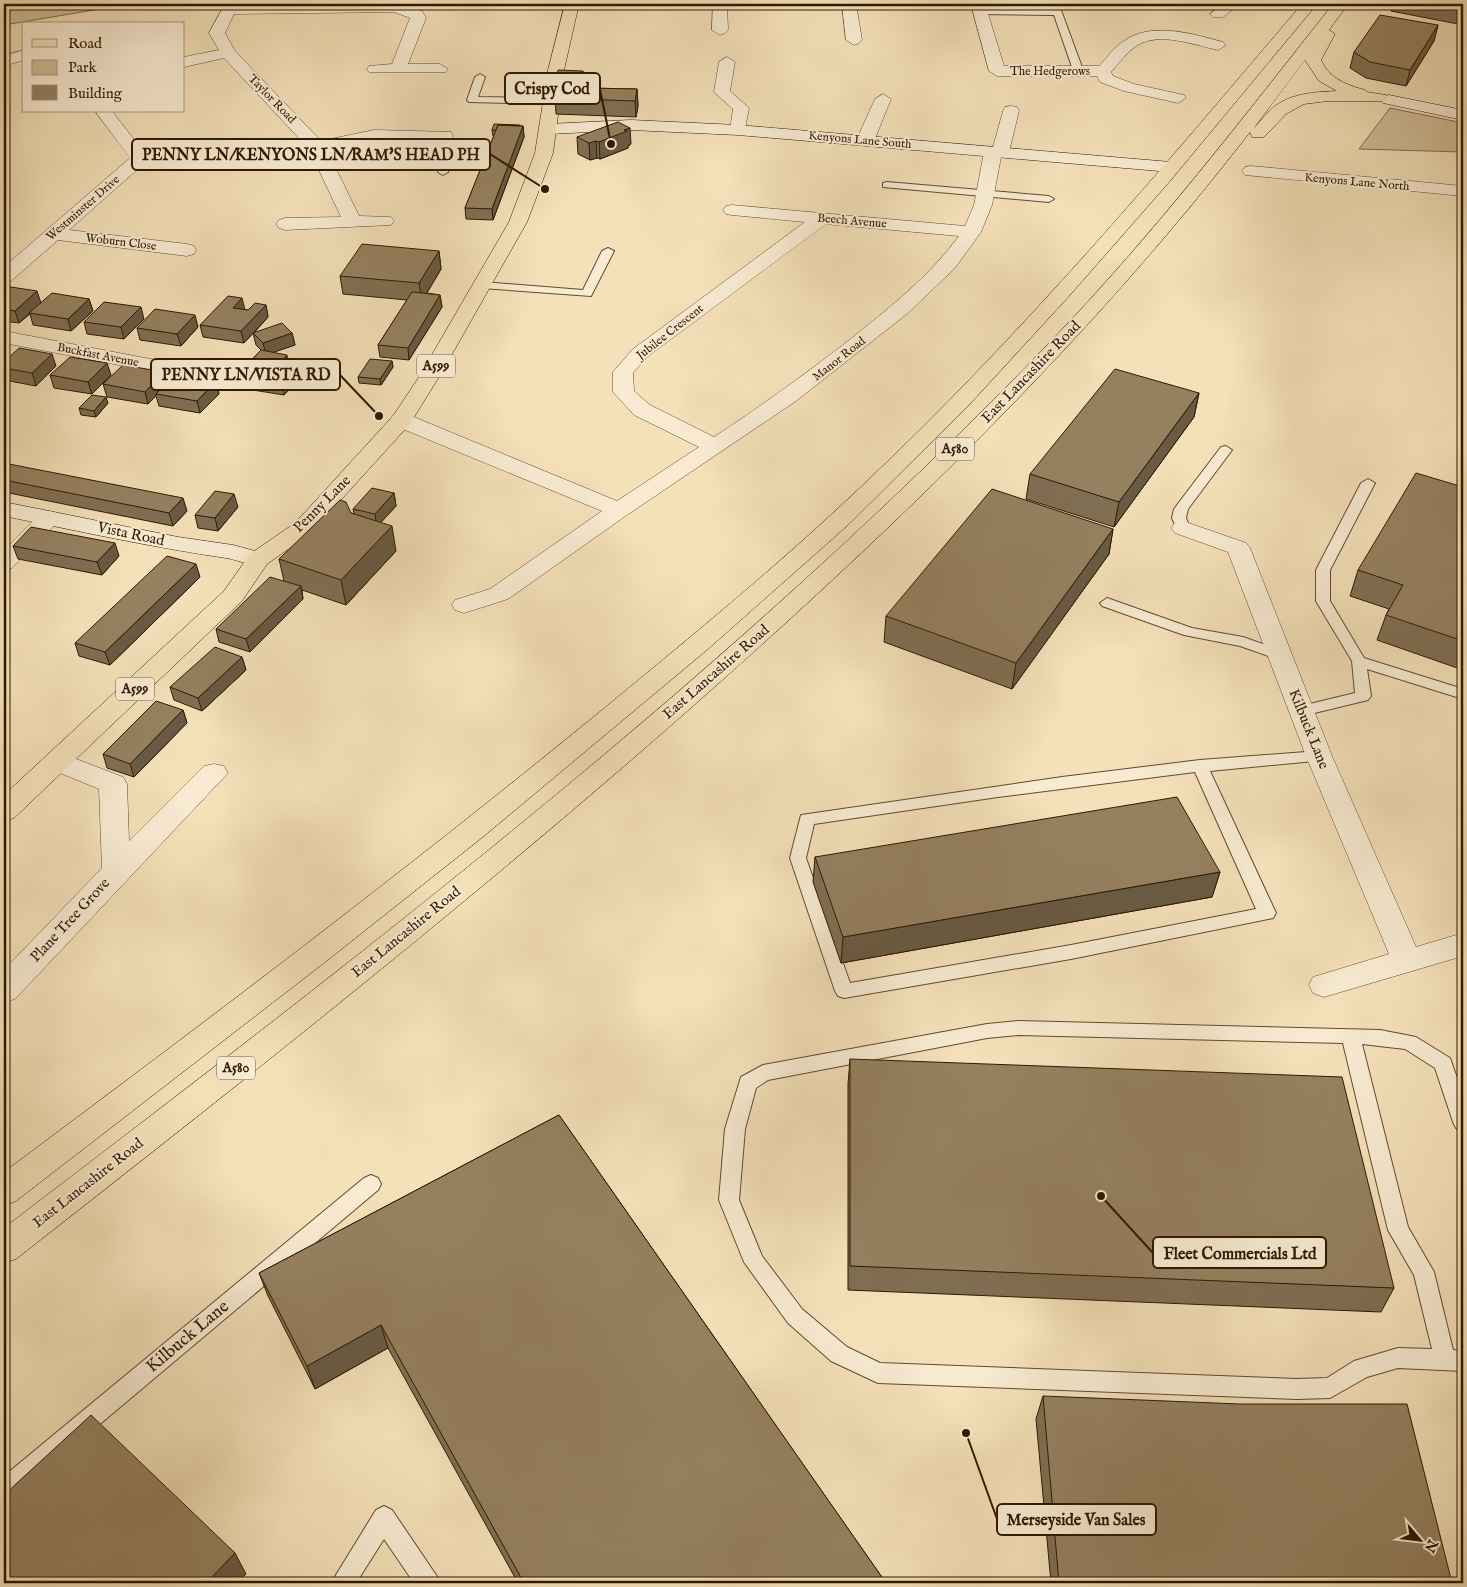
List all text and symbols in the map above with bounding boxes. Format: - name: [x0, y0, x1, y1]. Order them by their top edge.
- legend: [22, 22, 185, 112]
- text: Road: [68, 34, 103, 53]
- text: Park: [68, 58, 98, 77]
- street label: The Hedgerows: [1010, 64, 1090, 79]
- street label: Taylor Road: [245, 71, 300, 127]
- callout: Crispy Cod: [505, 73, 600, 104]
- text: Crispy Cod: [514, 80, 590, 100]
- text: Building: [68, 84, 123, 103]
- street label: Kenyons Lane South: [808, 128, 913, 152]
- callout: PENNY LN/KENYONS LN/RAM'S HEAD PH: [132, 139, 490, 170]
- text: PENNY LN/KENYONS LN/RAM'S HEAD PH: [142, 146, 480, 166]
- street label: Kenyons Lane North: [1304, 170, 1411, 194]
- street label: Westminster Drive: [43, 172, 123, 244]
- street label: Beech Avenue: [817, 210, 888, 232]
- street label: Woburn Close: [85, 230, 158, 254]
- street label: Jubilee Crescent: [632, 301, 707, 365]
- street label: East Lancashire Road: [977, 316, 1086, 427]
- street label: Manor Road: [809, 333, 869, 384]
- street label: Buckfast Avenue: [56, 340, 141, 370]
- road number: A599: [417, 354, 455, 378]
- callout: PENNY LN/VISTA RD: [151, 359, 340, 390]
- text: PENNY LN/VISTA RD: [162, 366, 331, 386]
- road number: A580: [936, 438, 974, 460]
- street label: Penny Lane: [289, 471, 355, 537]
- street label: Vista Road: [95, 517, 167, 551]
- street label: East Lancashire Road: [659, 620, 774, 724]
- road number: A599: [116, 678, 154, 701]
- street label: Kilbuck Lane: [1284, 686, 1334, 772]
- street label: Plane Tree Grove: [26, 874, 114, 966]
- street label: East Lancashire Road: [347, 881, 465, 982]
- road number: A580: [217, 1056, 255, 1080]
- street label: East Lancashire Road: [29, 1133, 148, 1232]
- callout: Fleet Commercials Ltd: [1153, 1237, 1326, 1268]
- text: Fleet Commercials Ltd: [1163, 1245, 1317, 1265]
- street label: Kilbuck Lane: [142, 1296, 234, 1378]
- callout: Merseyside Van Sales: [997, 1504, 1156, 1535]
- text: Merseyside Van Sales: [1007, 1511, 1146, 1531]
- north arrow: [1394, 1514, 1444, 1564]
- text: N: [1420, 1535, 1442, 1555]

